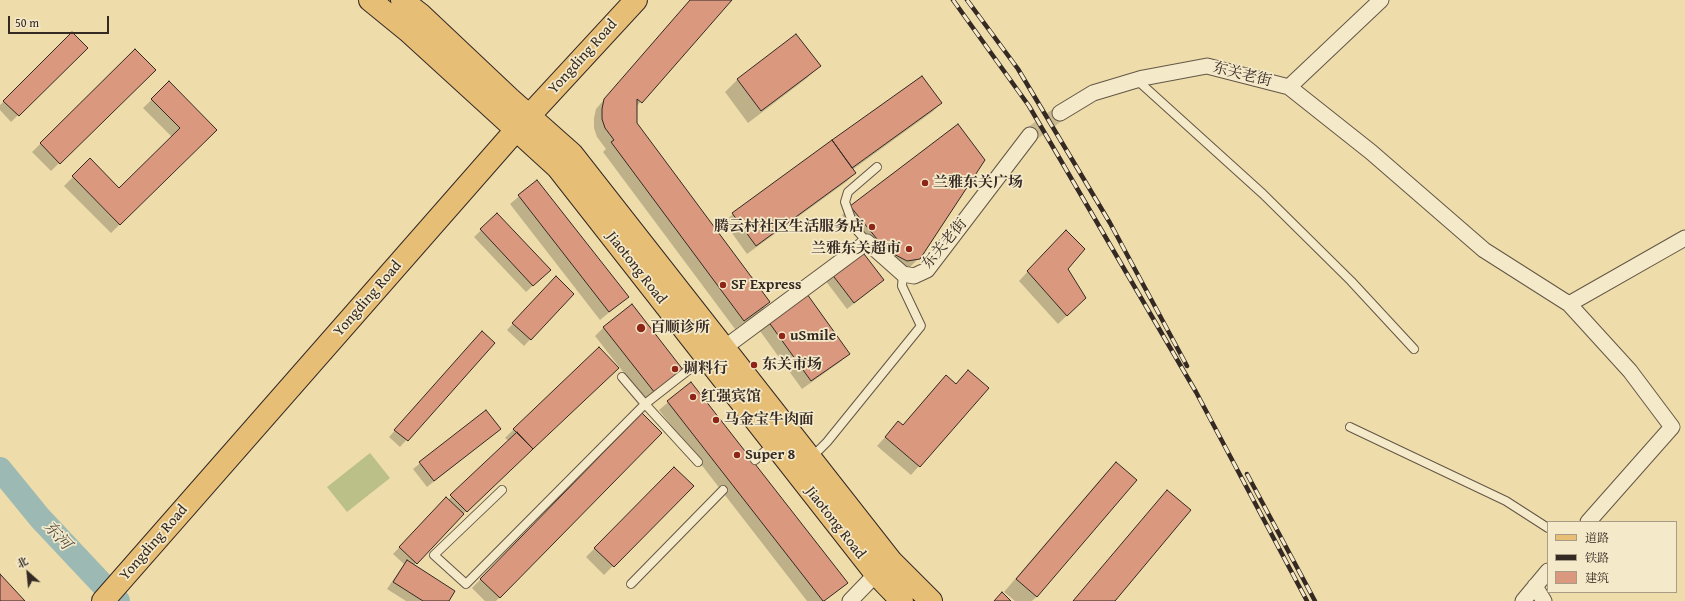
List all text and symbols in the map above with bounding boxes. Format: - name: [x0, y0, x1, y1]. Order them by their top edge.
- scale bar: [10, 8, 111, 34]
- text: 50 m: [15, 14, 39, 31]
- street label: Yongding Road: [545, 16, 621, 98]
- street label: 东关老街: [1211, 59, 1273, 91]
- place label: 兰雅东关广场: [933, 174, 1023, 192]
- marker: 兰雅东关广场: [920, 178, 930, 188]
- street label: 东关老街: [919, 215, 971, 273]
- place label: 腾云村社区生活服务店: [714, 218, 864, 236]
- marker: 腾云村社区生活服务店: [867, 222, 877, 232]
- street label: Jiaotong Road: [602, 228, 670, 308]
- place label: 兰雅东关超市: [811, 240, 901, 258]
- marker: 兰雅东关超市: [904, 244, 914, 254]
- street label: Yongding Road: [330, 257, 406, 341]
- place label: SF Express: [731, 276, 801, 294]
- marker: SF Express: [718, 280, 728, 290]
- place label: 百顺诊所: [650, 319, 710, 337]
- marker: 百顺诊所: [635, 322, 647, 334]
- place label: uSmile: [790, 327, 836, 345]
- marker: uSmile: [777, 331, 787, 341]
- place label: 东关市场: [762, 356, 822, 374]
- place label: 调料行: [683, 360, 728, 378]
- marker: 东关市场: [749, 360, 759, 370]
- marker: 调料行: [670, 364, 680, 374]
- place label: 红强宾馆: [701, 388, 761, 406]
- marker: 红强宾馆: [688, 392, 698, 402]
- place label: 马金宝牛肉面: [724, 411, 814, 429]
- marker: 马金宝牛肉面: [711, 415, 721, 425]
- place label: Super 8: [745, 446, 795, 464]
- marker: Super 8: [732, 450, 742, 460]
- street label: Jiaotong Road: [801, 483, 869, 563]
- street label: Yongding Road: [116, 501, 192, 585]
- water label: 东河: [39, 518, 75, 554]
- legend: [1547, 521, 1677, 593]
- text: 道路: [1585, 529, 1609, 546]
- text: 铁路: [1585, 549, 1609, 566]
- north arrow: [8, 553, 48, 593]
- text: 北: [14, 553, 31, 572]
- text: 建筑: [1585, 569, 1609, 586]

